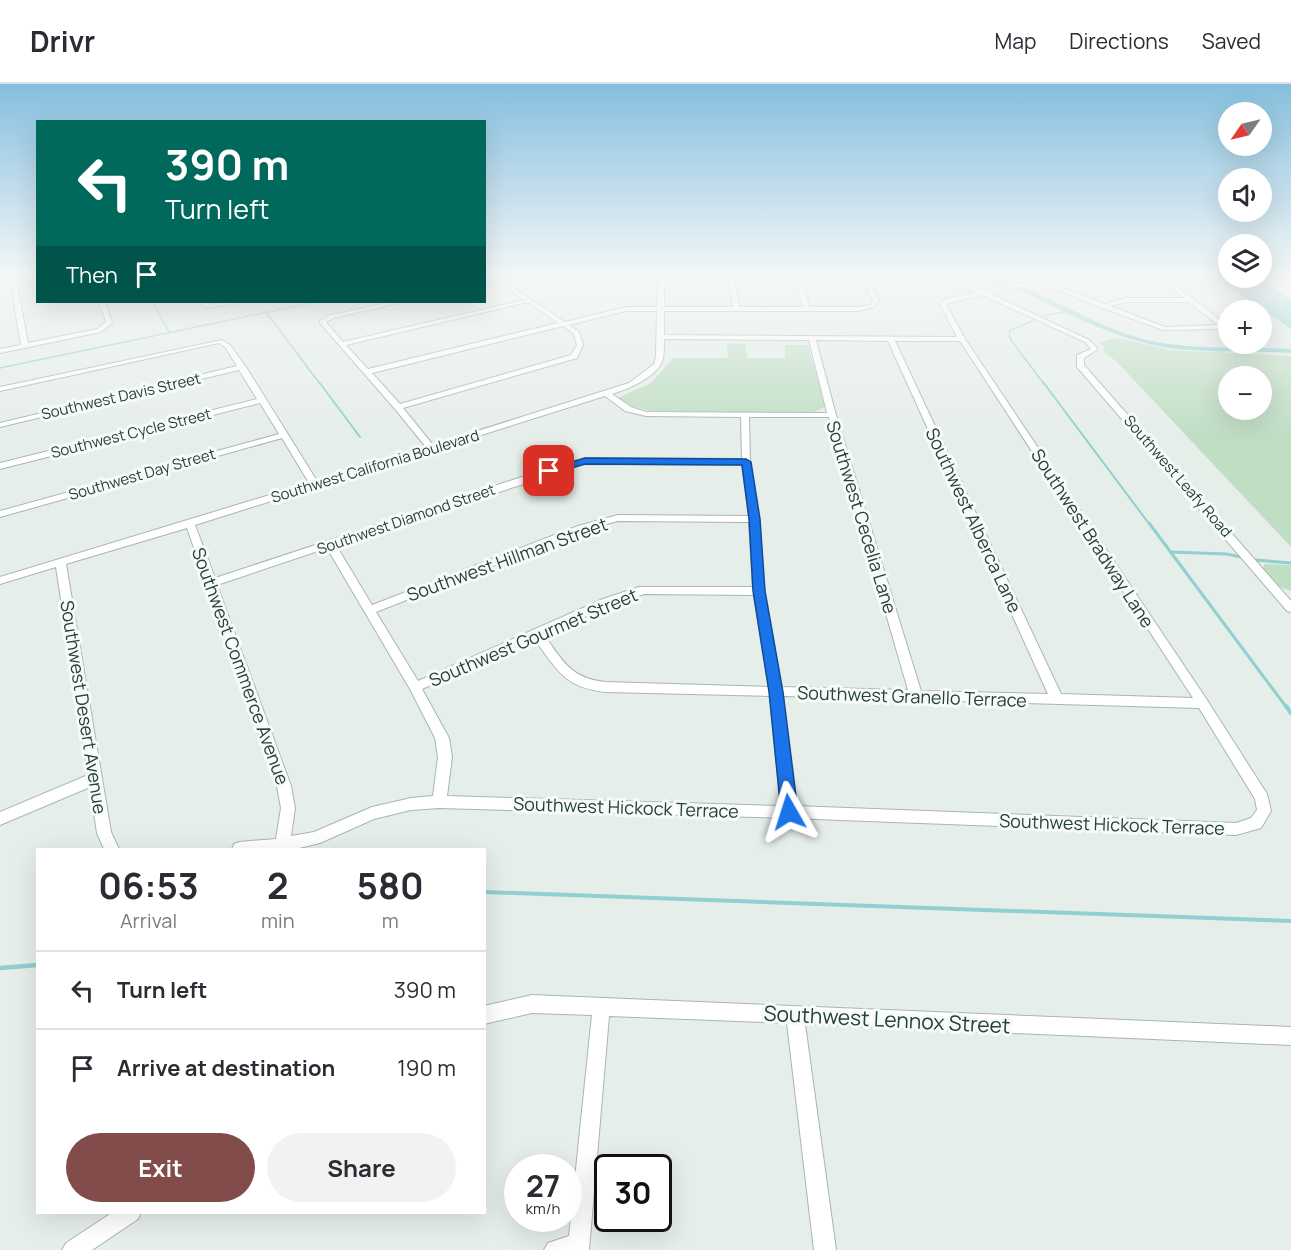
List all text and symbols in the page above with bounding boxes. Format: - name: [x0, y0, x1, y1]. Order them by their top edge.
- text: Drivr: [30, 22, 95, 60]
- text: Map: [995, 27, 1036, 55]
- text: Directions: [1069, 27, 1169, 55]
- text: Saved: [1202, 27, 1261, 55]
- north arrow: [1218, 102, 1272, 156]
- map controls: [1218, 102, 1272, 420]
- text: 390 m: [165, 135, 289, 193]
- icon: left: [66, 144, 144, 222]
- button: sound: [1218, 168, 1272, 222]
- text: Turn left: [165, 190, 269, 227]
- button: layers: [1218, 234, 1272, 288]
- icon: arrive: [130, 258, 163, 291]
- text: Then: [66, 260, 118, 290]
- button: +: [1218, 300, 1272, 354]
- button: −: [1218, 366, 1272, 420]
- street label: Southwest Davis Street: [39, 367, 203, 425]
- street label: Southwest Cycle Street: [49, 403, 213, 463]
- street label: Southwest Leafy Road: [1119, 411, 1237, 541]
- street label: Southwest Cecelia Lane: [821, 418, 903, 616]
- street label: Southwest California Boulevard: [268, 424, 482, 508]
- street label: Southwest Alberca Lane: [921, 424, 1027, 616]
- street label: Southwest Day Street: [66, 443, 218, 505]
- street label: Southwest Bradway Lane: [1026, 444, 1160, 632]
- pin: [523, 445, 574, 496]
- icon: arrive: [532, 454, 565, 487]
- street label: Southwest Diamond Street: [314, 479, 498, 559]
- street label: Southwest Hillman Street: [403, 511, 611, 607]
- street label: Southwest Commerce Avenue: [187, 544, 295, 788]
- street label: Southwest Gourmet Street: [425, 582, 641, 692]
- street label: Southwest Desert Avenue: [55, 598, 113, 816]
- street label: Southwest Granello Terrace: [797, 680, 1027, 712]
- position arrow: [757, 780, 821, 844]
- street label: Southwest Hickock Terrace: [513, 791, 739, 823]
- street label: Southwest Hickock Terrace: [999, 808, 1225, 840]
- text: 06:53: [98, 861, 199, 910]
- text: 2: [267, 861, 289, 910]
- text: 580: [357, 861, 424, 910]
- text: Arrival: [120, 907, 177, 934]
- text: min: [261, 907, 295, 934]
- text: m: [382, 907, 399, 934]
- icon: left: [66, 974, 99, 1007]
- text: Turn left: [117, 975, 207, 1005]
- text: 390 m: [394, 975, 456, 1005]
- street label: Southwest Lennox Street: [763, 999, 1011, 1039]
- icon: arrive: [66, 1052, 99, 1085]
- text: Arrive at destination: [117, 1053, 335, 1083]
- text: 190 m: [397, 1053, 456, 1083]
- button: Exit: [66, 1133, 255, 1202]
- button: Share: [267, 1133, 456, 1202]
- speed limit sign: 30: [594, 1154, 672, 1232]
- text: 27: [526, 1165, 560, 1206]
- text: km/h: [526, 1198, 560, 1219]

